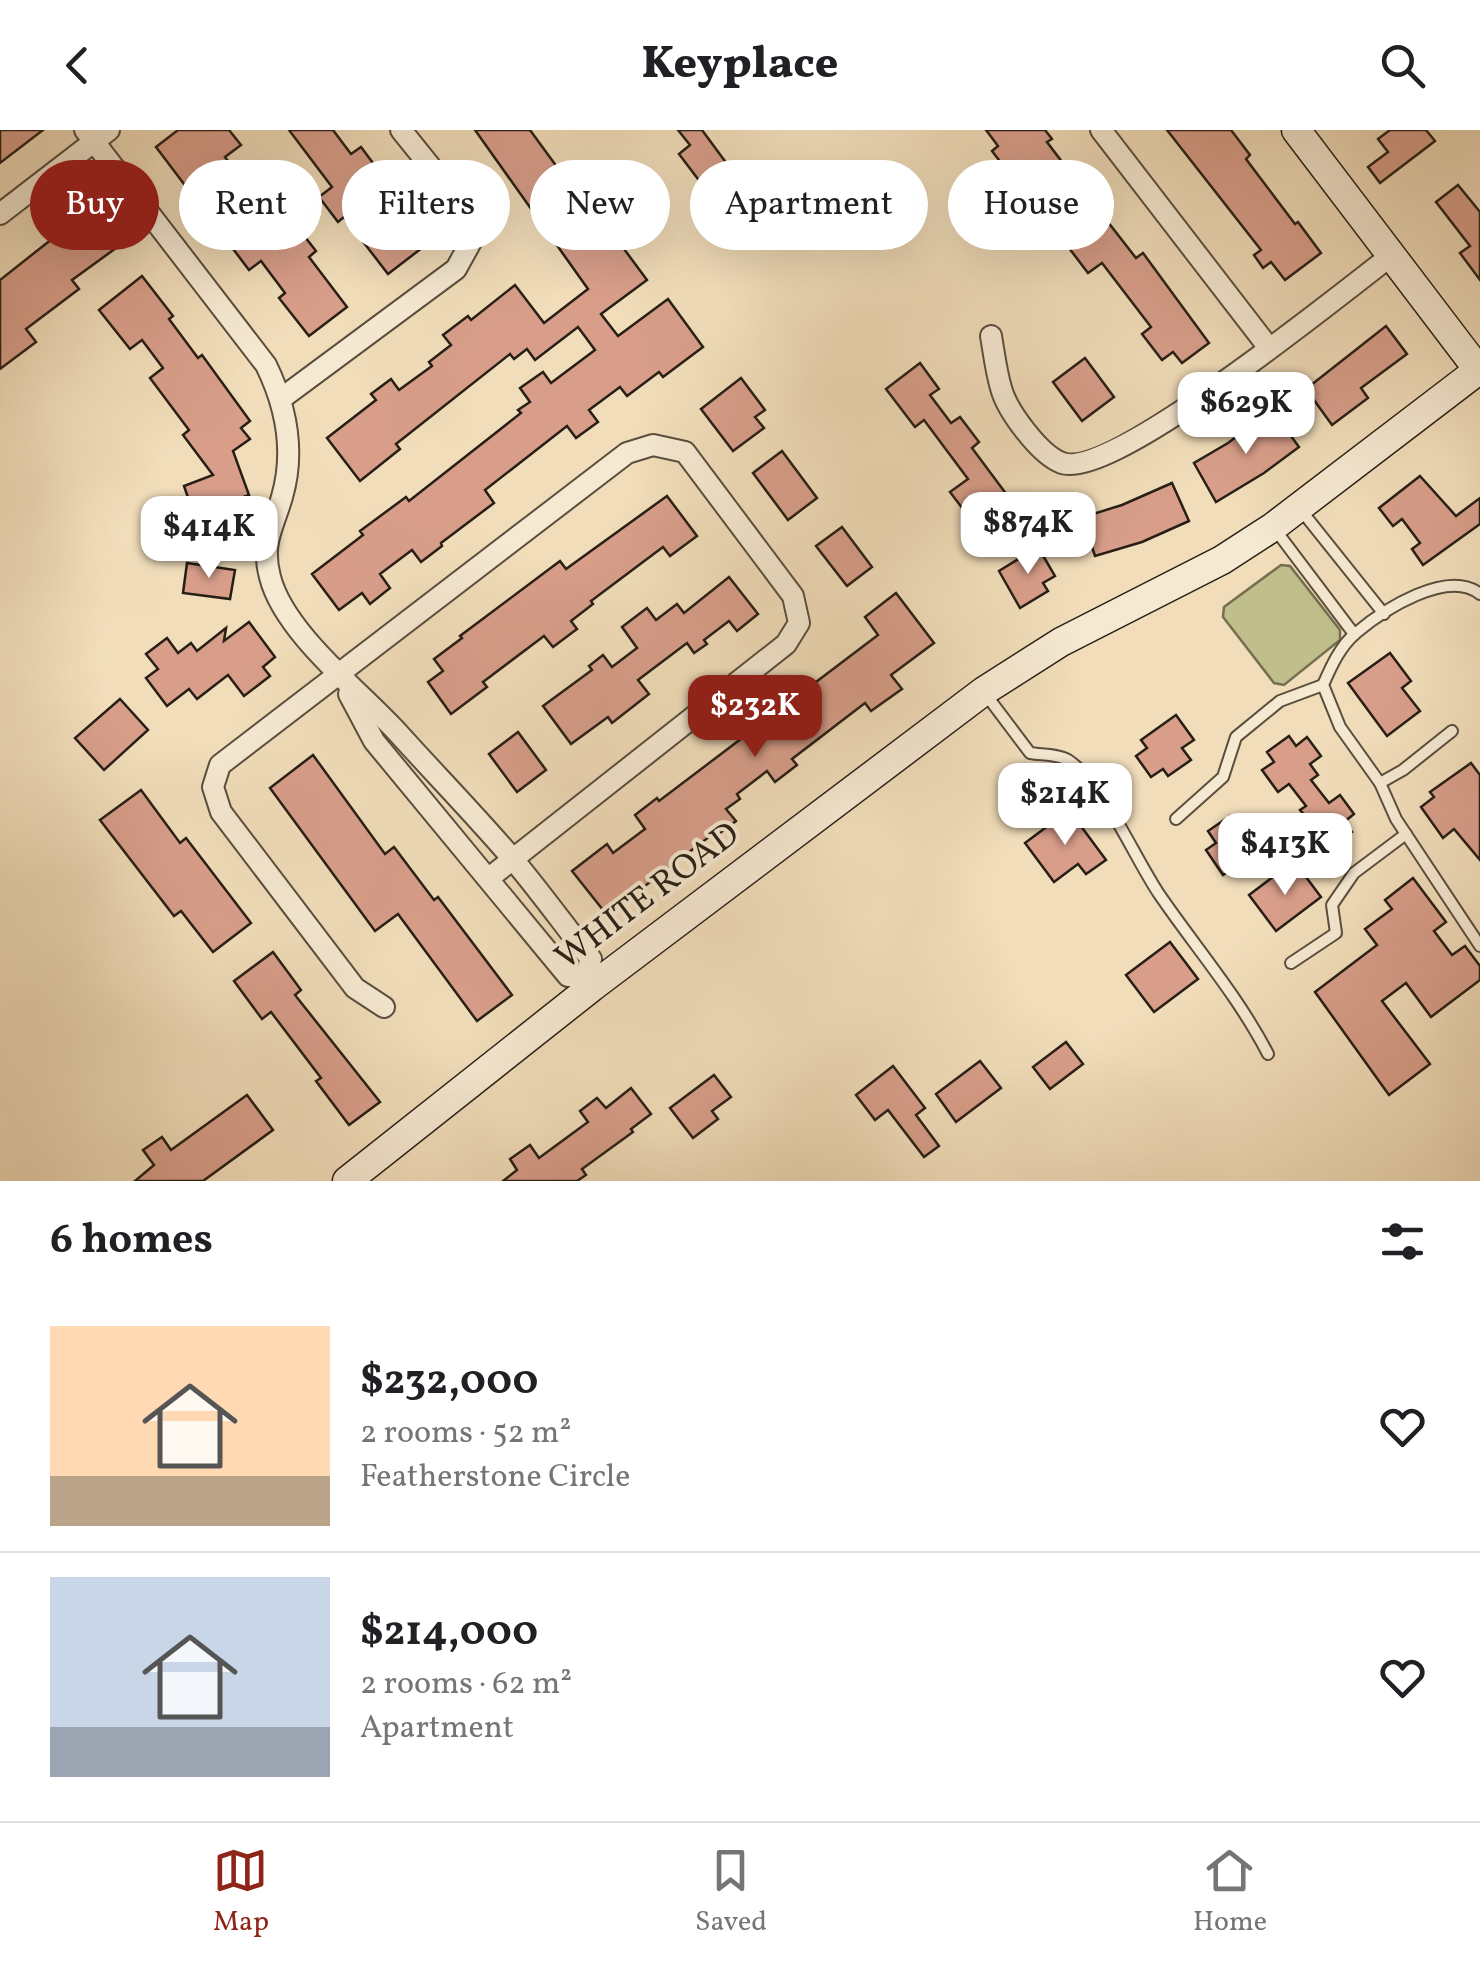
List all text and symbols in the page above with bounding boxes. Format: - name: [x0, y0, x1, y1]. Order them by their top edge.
- text: Keyplace: [642, 34, 838, 97]
- icon: back: [50, 38, 105, 93]
- icon: search: [1375, 38, 1430, 93]
- chip: Buy: [30, 160, 159, 250]
- chip: Rent: [179, 160, 322, 250]
- chip: Filters: [342, 160, 510, 250]
- chip: New: [530, 160, 670, 250]
- chip: Apartment: [690, 160, 928, 250]
- chip: House: [948, 160, 1114, 250]
- pin: $629K: [1176, 372, 1316, 457]
- text: $629K: [1200, 382, 1292, 426]
- pin: $874K: [958, 492, 1098, 577]
- pin: $414K: [139, 496, 279, 581]
- text: $874K: [983, 502, 1073, 546]
- text: $414K: [163, 506, 255, 550]
- pin: $232K: [685, 675, 825, 760]
- text: $232K: [710, 685, 800, 729]
- pin: $214K: [995, 763, 1135, 848]
- text: $214K: [1020, 773, 1110, 817]
- street label: WHITE ROAD: [546, 812, 750, 982]
- pin: $413K: [1215, 813, 1355, 898]
- text: $413K: [1240, 823, 1330, 867]
- text: 6 homes: [50, 1212, 213, 1271]
- icon: filters: [1375, 1214, 1430, 1269]
- text: $232,000: [360, 1353, 539, 1412]
- icon: home: [130, 1366, 250, 1486]
- icon: heart: [1375, 1399, 1430, 1454]
- text: 2 rooms · 52 m²: [360, 1412, 571, 1456]
- text: Featherstone Circle: [360, 1456, 630, 1500]
- text: $214,000: [360, 1604, 538, 1663]
- icon: home: [130, 1617, 250, 1737]
- icon: heart: [1375, 1650, 1430, 1705]
- text: 2 rooms · 62 m²: [360, 1663, 572, 1707]
- text: Apartment: [360, 1707, 514, 1751]
- tab: Map: [213, 1843, 269, 1942]
- tab: Saved: [695, 1843, 767, 1942]
- tab: Home: [1193, 1843, 1267, 1942]

